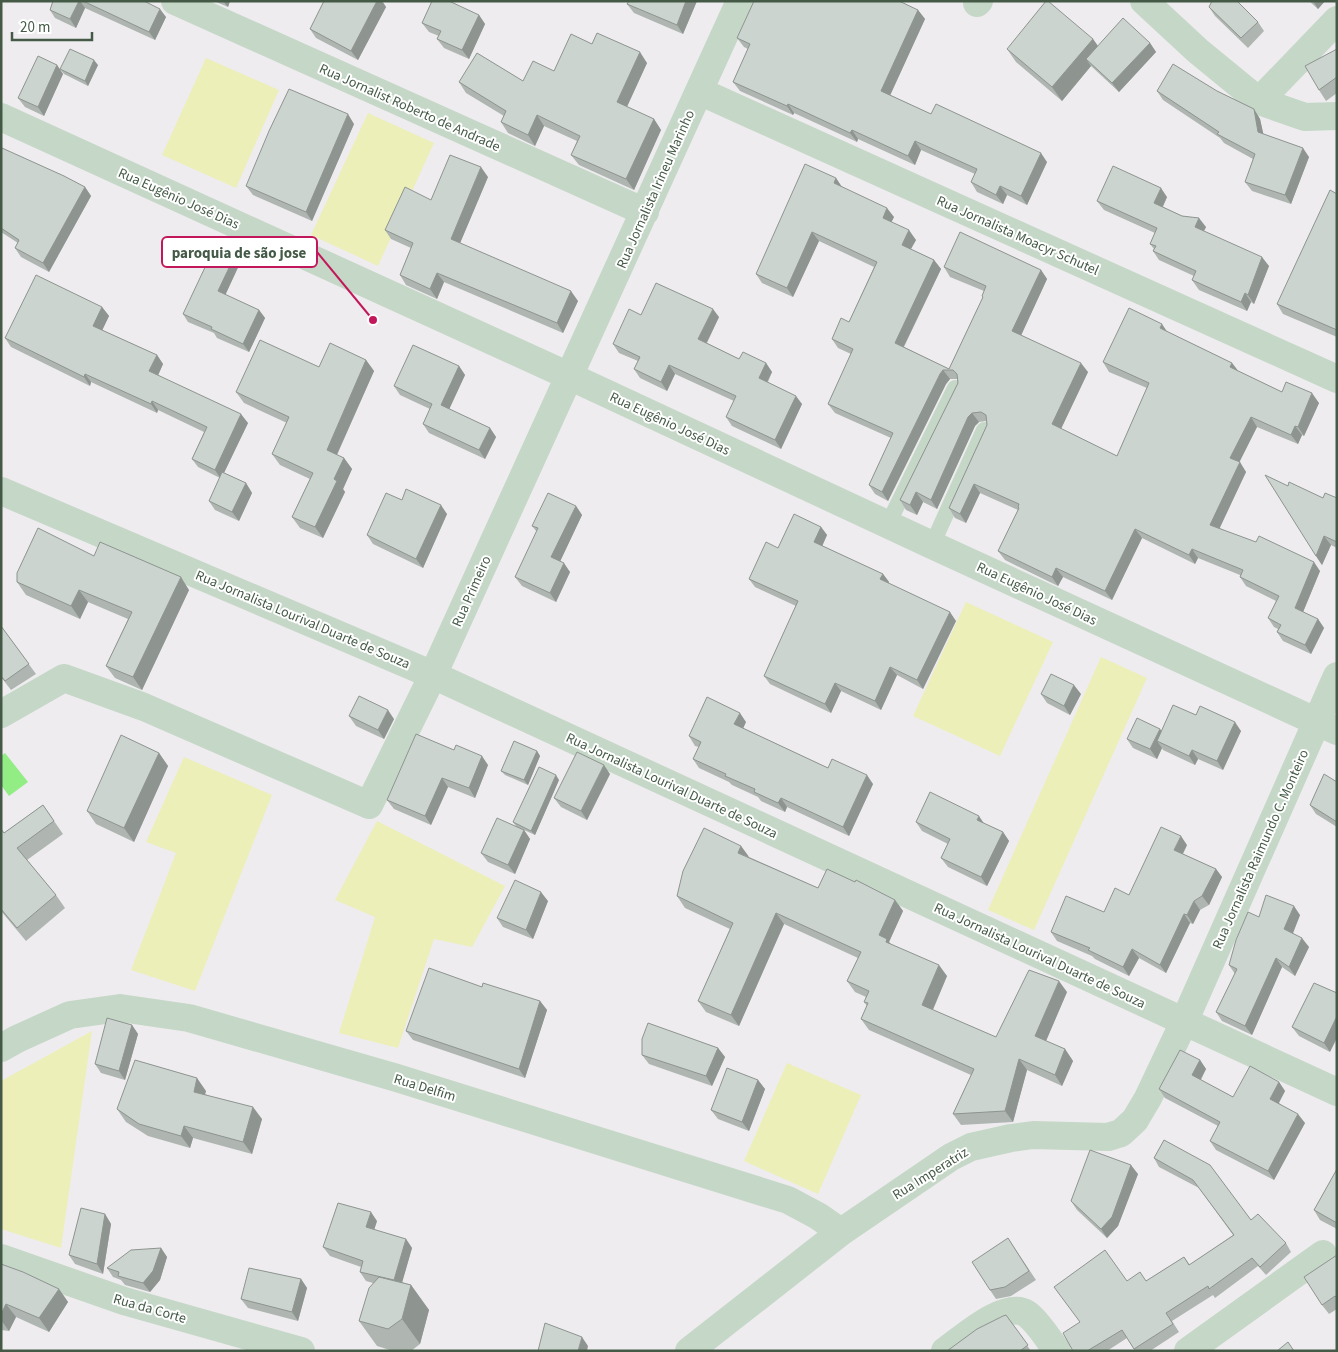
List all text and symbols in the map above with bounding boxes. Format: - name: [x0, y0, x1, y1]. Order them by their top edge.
- scale bar: [12, 10, 92, 42]
- text: 20 m: [20, 17, 50, 38]
- street label: Rua Jornalist Roberto de Andrade: [316, 59, 503, 157]
- street label: Rua Jornalista Irineu Marinho: [612, 107, 700, 272]
- street label: Rua Eugênio José Dias: [115, 163, 242, 235]
- street label: Rua Jornalista Moacyr Schutel: [933, 191, 1102, 281]
- callout: paroquia de são jose: [162, 237, 317, 267]
- text: paroquia de são jose: [172, 243, 307, 264]
- street label: Rua Eugênio José Dias: [606, 387, 733, 461]
- street label: Rua Primeiro: [447, 553, 496, 630]
- street label: Rua Eugênio José Dias: [973, 557, 1100, 631]
- street label: Rua Jornalista Lourival Duarte de Souza: [192, 566, 413, 674]
- street label: Rua Jornalista Lourival Duarte de Souza: [563, 728, 781, 844]
- street label: Rua Jornalista Raimundo C. Monteiro: [1208, 746, 1314, 952]
- street label: Rua Jornalista Lourival Duarte de Souza: [931, 898, 1149, 1014]
- street label: Rua Delfim: [391, 1069, 458, 1107]
- street label: Rua Imperatriz: [889, 1143, 972, 1205]
- street label: Rua da Corte: [111, 1289, 189, 1329]

